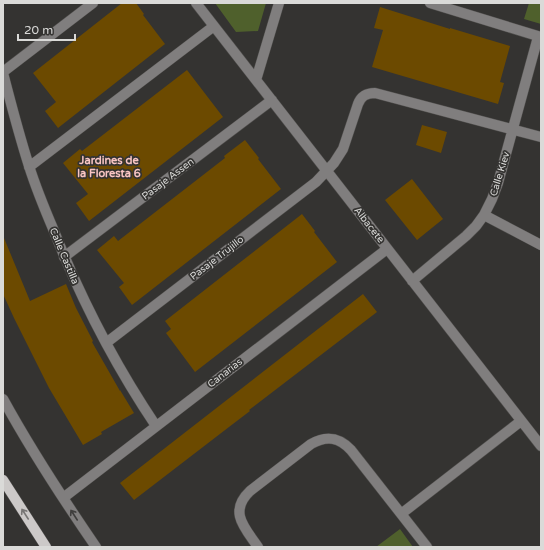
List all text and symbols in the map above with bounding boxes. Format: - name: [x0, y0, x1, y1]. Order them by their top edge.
- scale bar: [18, 16, 75, 42]
- text: 20 m: [24, 23, 53, 37]
- street label: Calle Kiev: [488, 150, 513, 198]
- district label: Jardines de la Floresta 6: [77, 154, 141, 180]
- street label: Pasaje Assen: [140, 156, 196, 202]
- street label: Albacete: [351, 205, 387, 246]
- street label: Calle Castilla: [47, 226, 81, 286]
- street label: Pasaje Trujillo: [188, 233, 246, 283]
- street label: Canarias: [205, 356, 245, 390]
- one-way arrow: [20, 509, 29, 520]
- one-way arrow: [70, 509, 78, 520]

